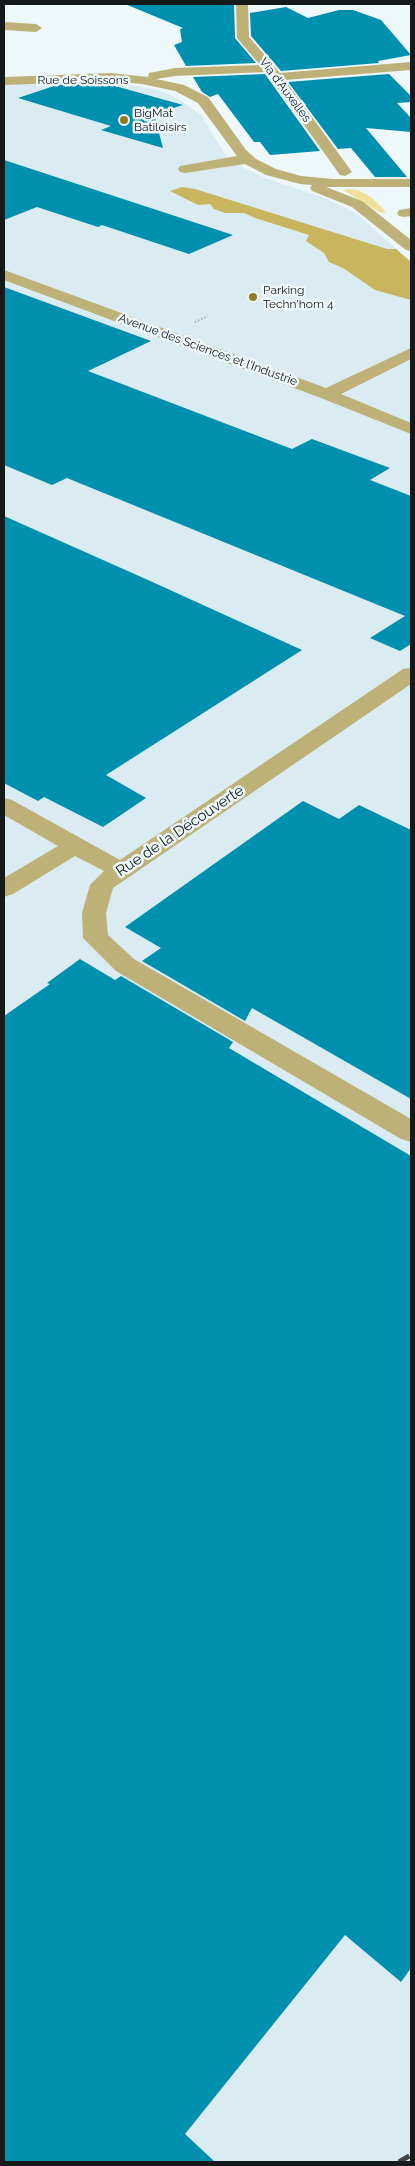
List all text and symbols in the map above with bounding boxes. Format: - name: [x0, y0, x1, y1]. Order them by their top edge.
- street label: Via d'Auxelles: [256, 55, 314, 125]
- street label: Rue de Soissons: [37, 73, 129, 87]
- place label: BigMat Batiloisirs: [134, 106, 187, 134]
- marker: BigMat Batiloisirs: [118, 114, 130, 126]
- place label: Parking Techn'hom 4: [263, 283, 334, 311]
- marker: Parking Techn'hom 4: [247, 291, 259, 303]
- street label: Avenue des Sciences et l'Industrie: [117, 311, 299, 389]
- street label: Rue de la Découverte: [113, 782, 247, 880]

